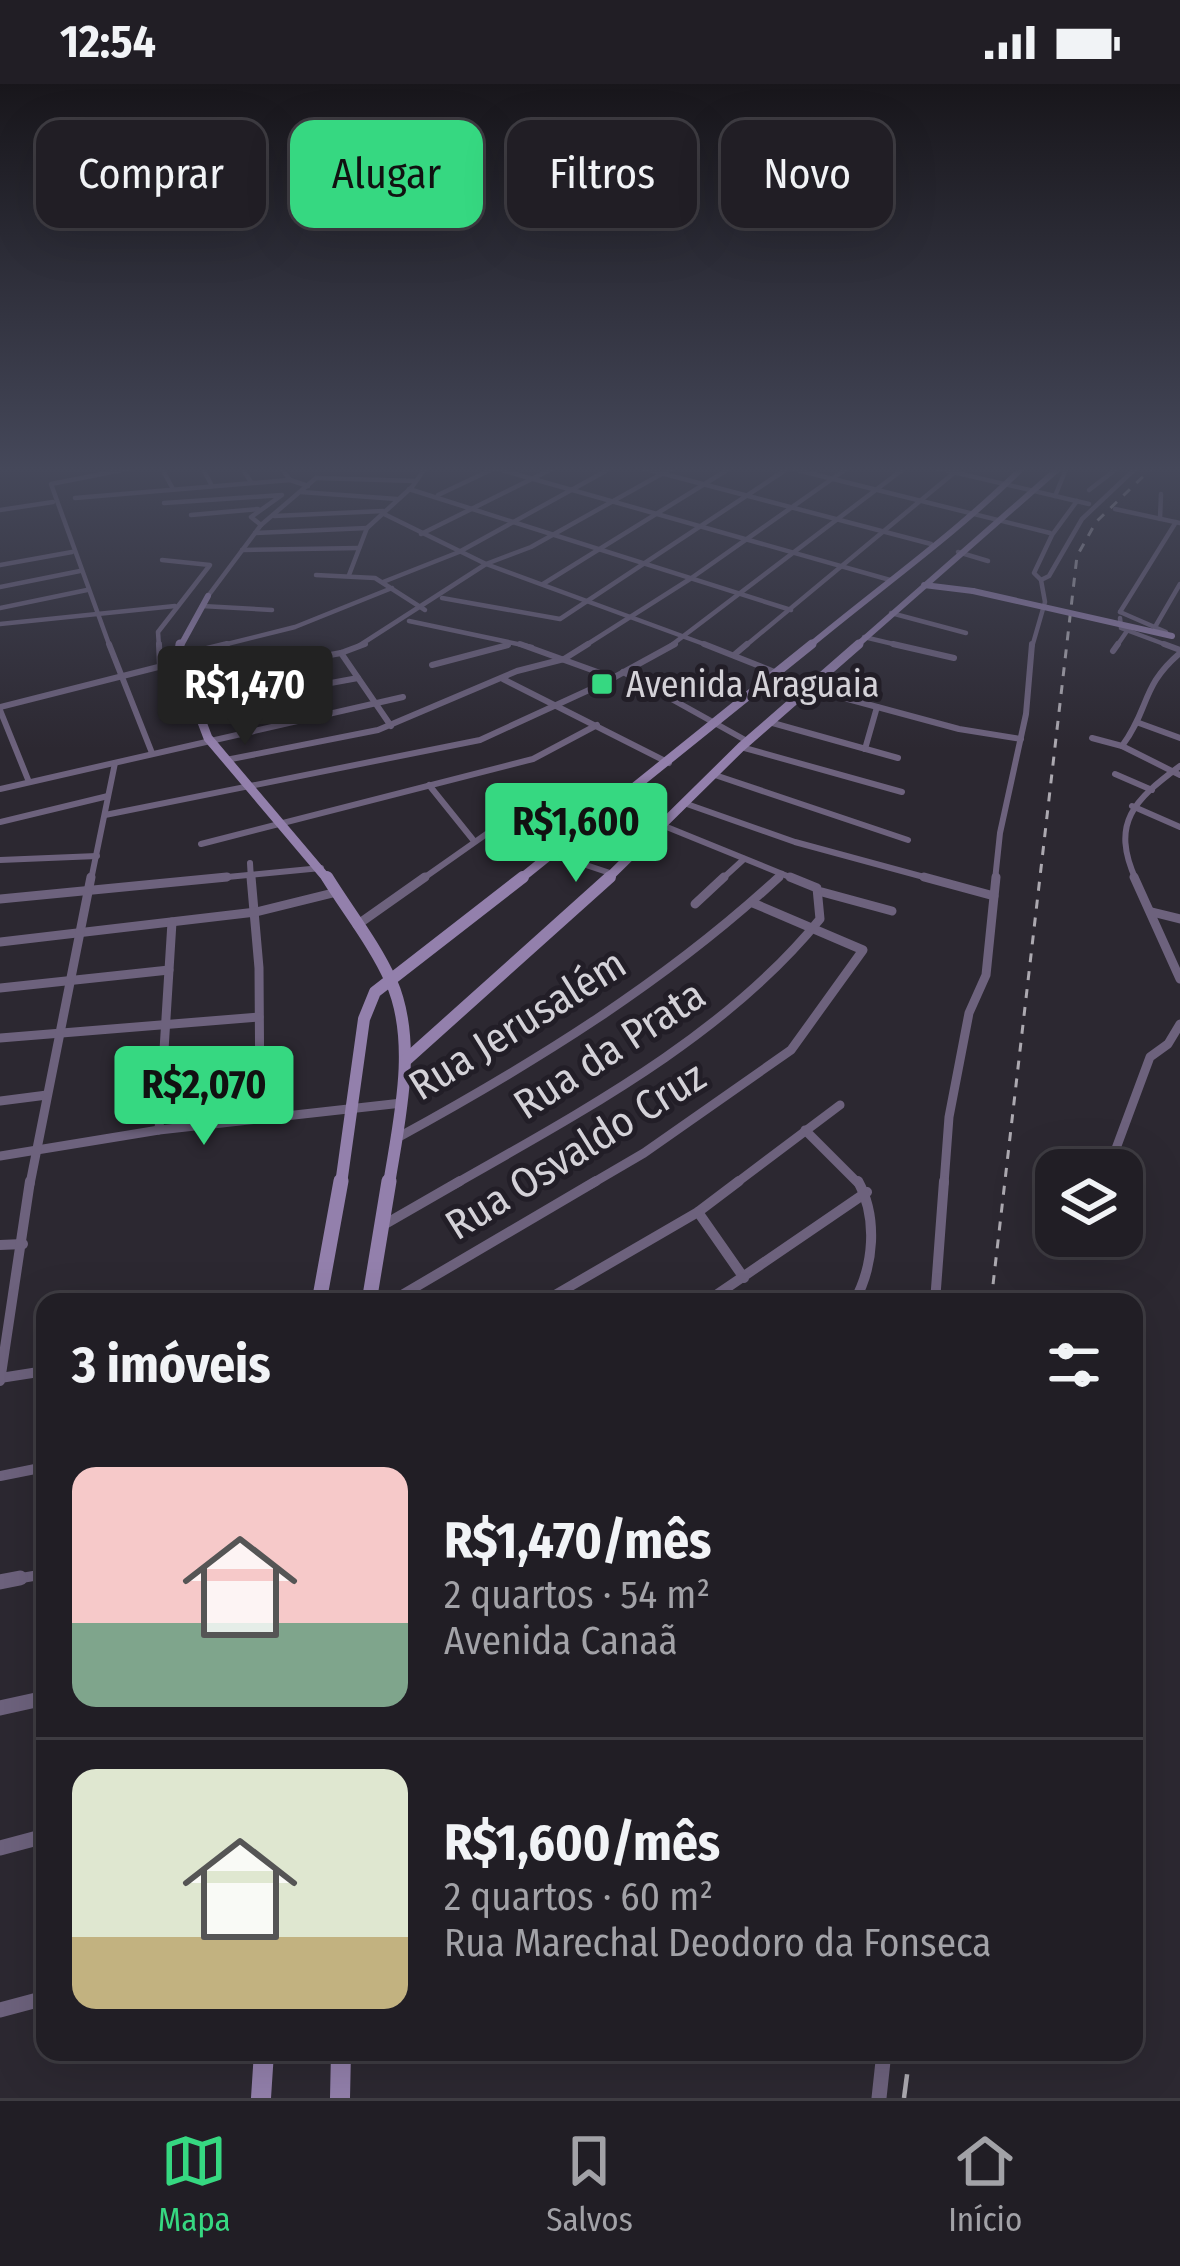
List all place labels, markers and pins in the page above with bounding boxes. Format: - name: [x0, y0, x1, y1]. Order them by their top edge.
- pin: R$1,470: [134, 646, 356, 748]
- place label: Avenida Araguaia: [626, 663, 879, 707]
- marker: Avenida Araguaia: [589, 671, 615, 697]
- pin: R$1,600: [465, 783, 687, 885]
- pin: R$2,070: [93, 1046, 315, 1148]

